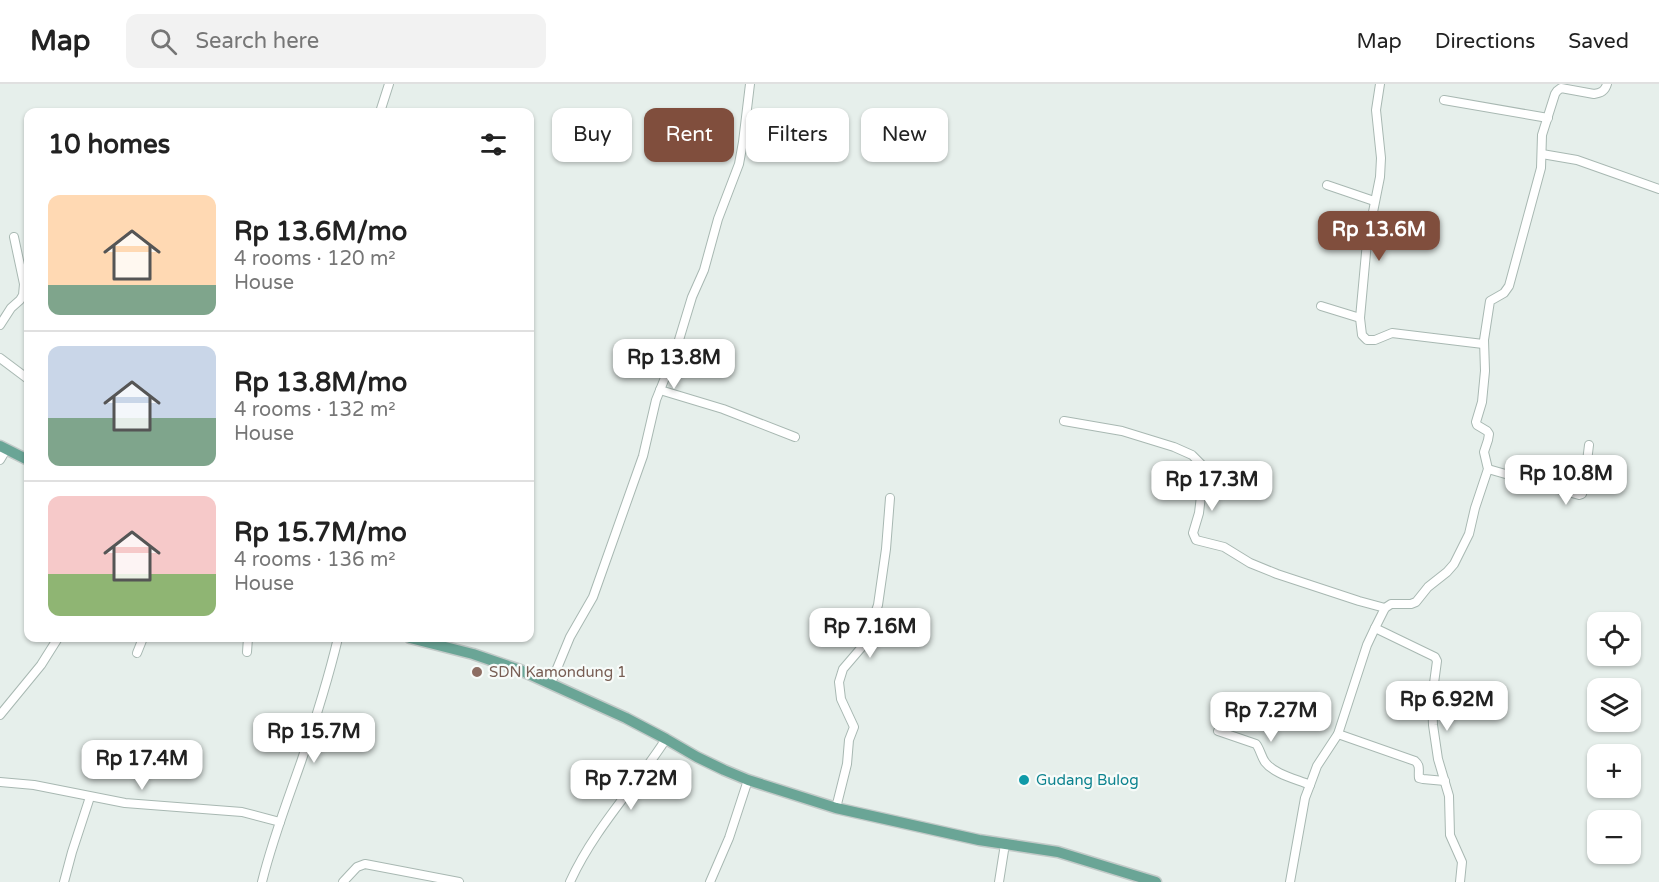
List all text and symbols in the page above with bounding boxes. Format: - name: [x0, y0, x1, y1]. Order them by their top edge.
- search box: [126, 14, 546, 68]
- text: Map: [30, 24, 90, 58]
- icon: search: [147, 25, 180, 58]
- text: Search here: [195, 28, 319, 54]
- text: Map: [1356, 29, 1402, 54]
- text: Directions: [1435, 29, 1535, 54]
- text: Saved: [1568, 29, 1629, 54]
- chip: Buy: [552, 108, 632, 162]
- chip: Rent: [644, 108, 734, 162]
- chip: Filters: [746, 108, 849, 162]
- chip: New: [861, 108, 948, 162]
- icon: filters: [477, 128, 510, 161]
- text: 10 homes: [48, 129, 170, 160]
- pin: Rp 13.6M: [1317, 211, 1441, 262]
- text: Rp 13.6M/mo: [234, 216, 407, 247]
- text: Rp 13.6M: [1332, 218, 1426, 242]
- icon: home: [96, 219, 168, 291]
- text: 4 rooms · 120 m²: [234, 247, 396, 271]
- text: House: [234, 271, 294, 295]
- pin: Rp 13.8M: [612, 339, 736, 390]
- text: Rp 13.8M: [627, 346, 721, 370]
- text: Rp 13.8M/mo: [234, 367, 407, 398]
- icon: home: [96, 370, 168, 442]
- text: 4 rooms · 132 m²: [234, 398, 396, 422]
- text: House: [234, 422, 294, 446]
- pin: Rp 10.8M: [1504, 455, 1628, 506]
- pin: Rp 17.3M: [1150, 461, 1274, 512]
- text: Rp 10.8M: [1519, 462, 1613, 486]
- text: Rp 17.3M: [1165, 468, 1259, 492]
- text: Rp 15.7M/mo: [234, 517, 407, 548]
- icon: home: [96, 520, 168, 592]
- text: 4 rooms · 136 m²: [234, 548, 396, 572]
- text: House: [234, 572, 294, 596]
- pin: Rp 7.16M: [808, 608, 932, 659]
- map controls: [1587, 612, 1641, 864]
- button: locate: [1587, 612, 1641, 666]
- text: Rp 7.16M: [823, 615, 917, 639]
- place label: SDN Kamondung 1: [489, 663, 626, 681]
- marker: SDN Kamondung 1: [470, 665, 484, 679]
- button: layers: [1587, 678, 1641, 732]
- pin: Rp 6.92M: [1385, 681, 1509, 732]
- text: Rp 6.92M: [1400, 688, 1494, 712]
- pin: Rp 7.27M: [1209, 692, 1333, 743]
- text: Rp 7.27M: [1224, 699, 1318, 723]
- pin: Rp 15.7M: [252, 713, 376, 764]
- text: Rp 15.7M: [267, 720, 361, 744]
- pin: Rp 17.4M: [80, 740, 204, 791]
- button: +: [1587, 744, 1641, 798]
- text: Rp 17.4M: [96, 747, 188, 771]
- pin: Rp 7.72M: [569, 760, 693, 811]
- text: Rp 7.72M: [584, 767, 678, 791]
- place label: Gudang Bulog: [1036, 771, 1139, 789]
- marker: Gudang Bulog: [1017, 773, 1031, 787]
- button: −: [1587, 810, 1641, 864]

